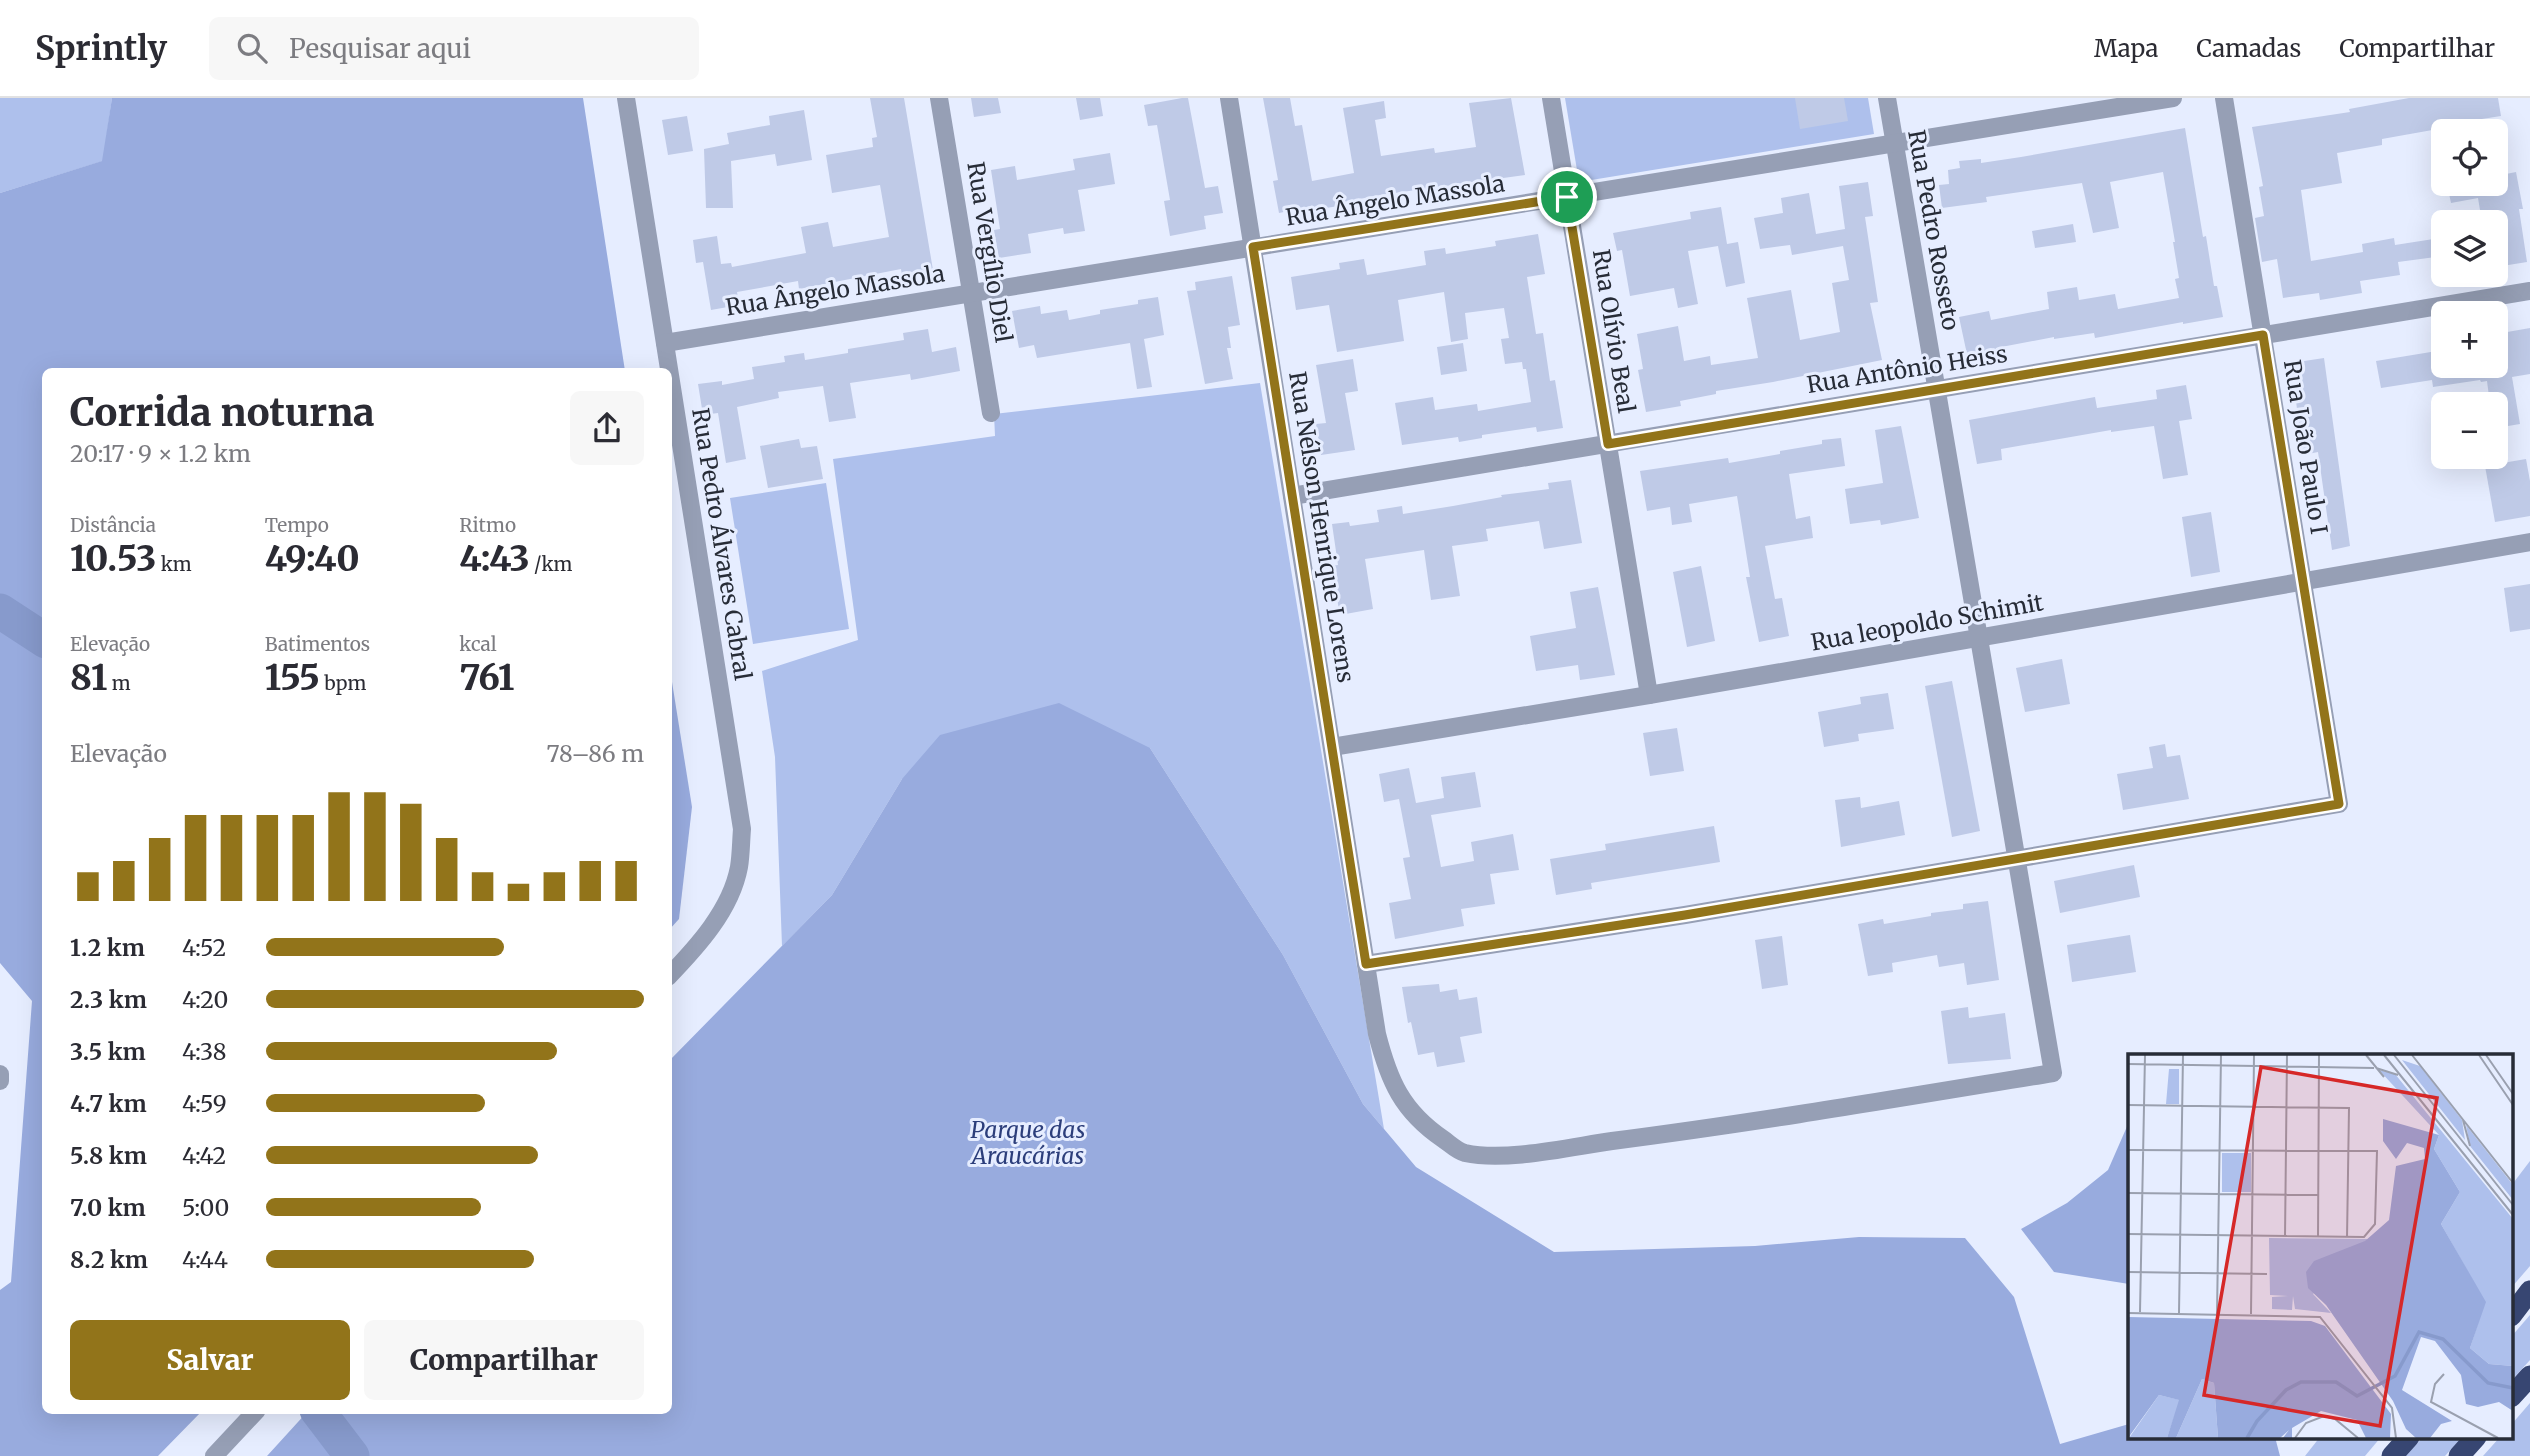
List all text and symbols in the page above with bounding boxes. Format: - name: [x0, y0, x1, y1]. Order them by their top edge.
- search box: [209, 17, 699, 80]
- text: Sprintly: [35, 28, 167, 69]
- icon: search: [233, 29, 271, 67]
- text: Pesquisar aqui: [289, 32, 471, 65]
- text: Mapa: [2094, 33, 2158, 64]
- text: Camadas: [2196, 33, 2301, 64]
- text: Compartilhar: [2339, 33, 2495, 64]
- map controls: [2431, 119, 2508, 469]
- button: locate: [2431, 119, 2508, 196]
- street label: Rua Pedro Rosseto: [1902, 128, 1966, 332]
- street label: Rua Vergílio Diel: [961, 160, 1019, 344]
- pin: [1537, 167, 1597, 227]
- street label: Rua Ângelo Massola: [1283, 168, 1507, 232]
- icon: arrive: [1548, 178, 1586, 216]
- button: layers: [2431, 210, 2508, 287]
- street label: Rua Olívio Beal: [1587, 247, 1641, 415]
- street label: Rua Ângelo Massola: [723, 258, 947, 322]
- button: +: [2431, 301, 2508, 378]
- street label: Rua Antônio Heiss: [1805, 339, 2009, 399]
- street label: Rua João Paulo I: [2278, 358, 2334, 536]
- street label: Rua Nélson Henrique Lorens: [1283, 369, 1361, 685]
- text: Corrida noturna: [70, 389, 375, 436]
- button: share: [570, 391, 644, 465]
- button: −: [2431, 392, 2508, 469]
- street label: Rua Pedro Álvares Cabral: [686, 406, 758, 682]
- text: 20:17 · 9 × 1.2 km: [70, 439, 251, 468]
- text: Distância: [70, 513, 156, 537]
- text: Tempo: [265, 513, 329, 537]
- text: Ritmo: [459, 513, 516, 537]
- text: 10.53: [70, 537, 156, 581]
- text: 49:40: [265, 537, 360, 581]
- text: 4:43: [459, 537, 530, 581]
- text: km: [156, 552, 192, 576]
- text: /km: [530, 552, 572, 576]
- street label: Rua leopoldo Schimit: [1809, 587, 2045, 657]
- text: Elevação: [70, 632, 150, 656]
- text: Batimentos: [265, 632, 370, 656]
- text: kcal: [459, 632, 497, 656]
- text: 81: [70, 656, 107, 700]
- text: 155: [265, 656, 320, 700]
- text: 761: [459, 656, 514, 700]
- text: m: [107, 671, 131, 695]
- text: bpm: [320, 671, 366, 695]
- text: Elevação: [70, 739, 167, 768]
- text: 78–86 m: [547, 739, 644, 768]
- text: 1.2 km: [70, 933, 145, 962]
- text: 4:52: [182, 933, 226, 962]
- text: 2.3 km: [70, 985, 147, 1014]
- text: 4:20: [182, 985, 228, 1014]
- text: 3.5 km: [70, 1037, 146, 1066]
- text: 4:38: [182, 1037, 227, 1066]
- inset map: [2128, 1054, 2512, 1438]
- text: 4.7 km: [70, 1089, 147, 1118]
- text: 4:59: [182, 1089, 227, 1118]
- park label: Parque das Araucárias: [970, 1115, 1085, 1170]
- text: 5.8 km: [70, 1141, 147, 1170]
- text: 4:42: [182, 1141, 226, 1170]
- text: 7.0 km: [70, 1193, 146, 1222]
- text: 5:00: [182, 1193, 229, 1222]
- text: 8.2 km: [70, 1245, 148, 1274]
- text: 4:44: [182, 1245, 228, 1274]
- button: Salvar: [70, 1320, 350, 1400]
- button: Compartilhar: [364, 1320, 644, 1400]

